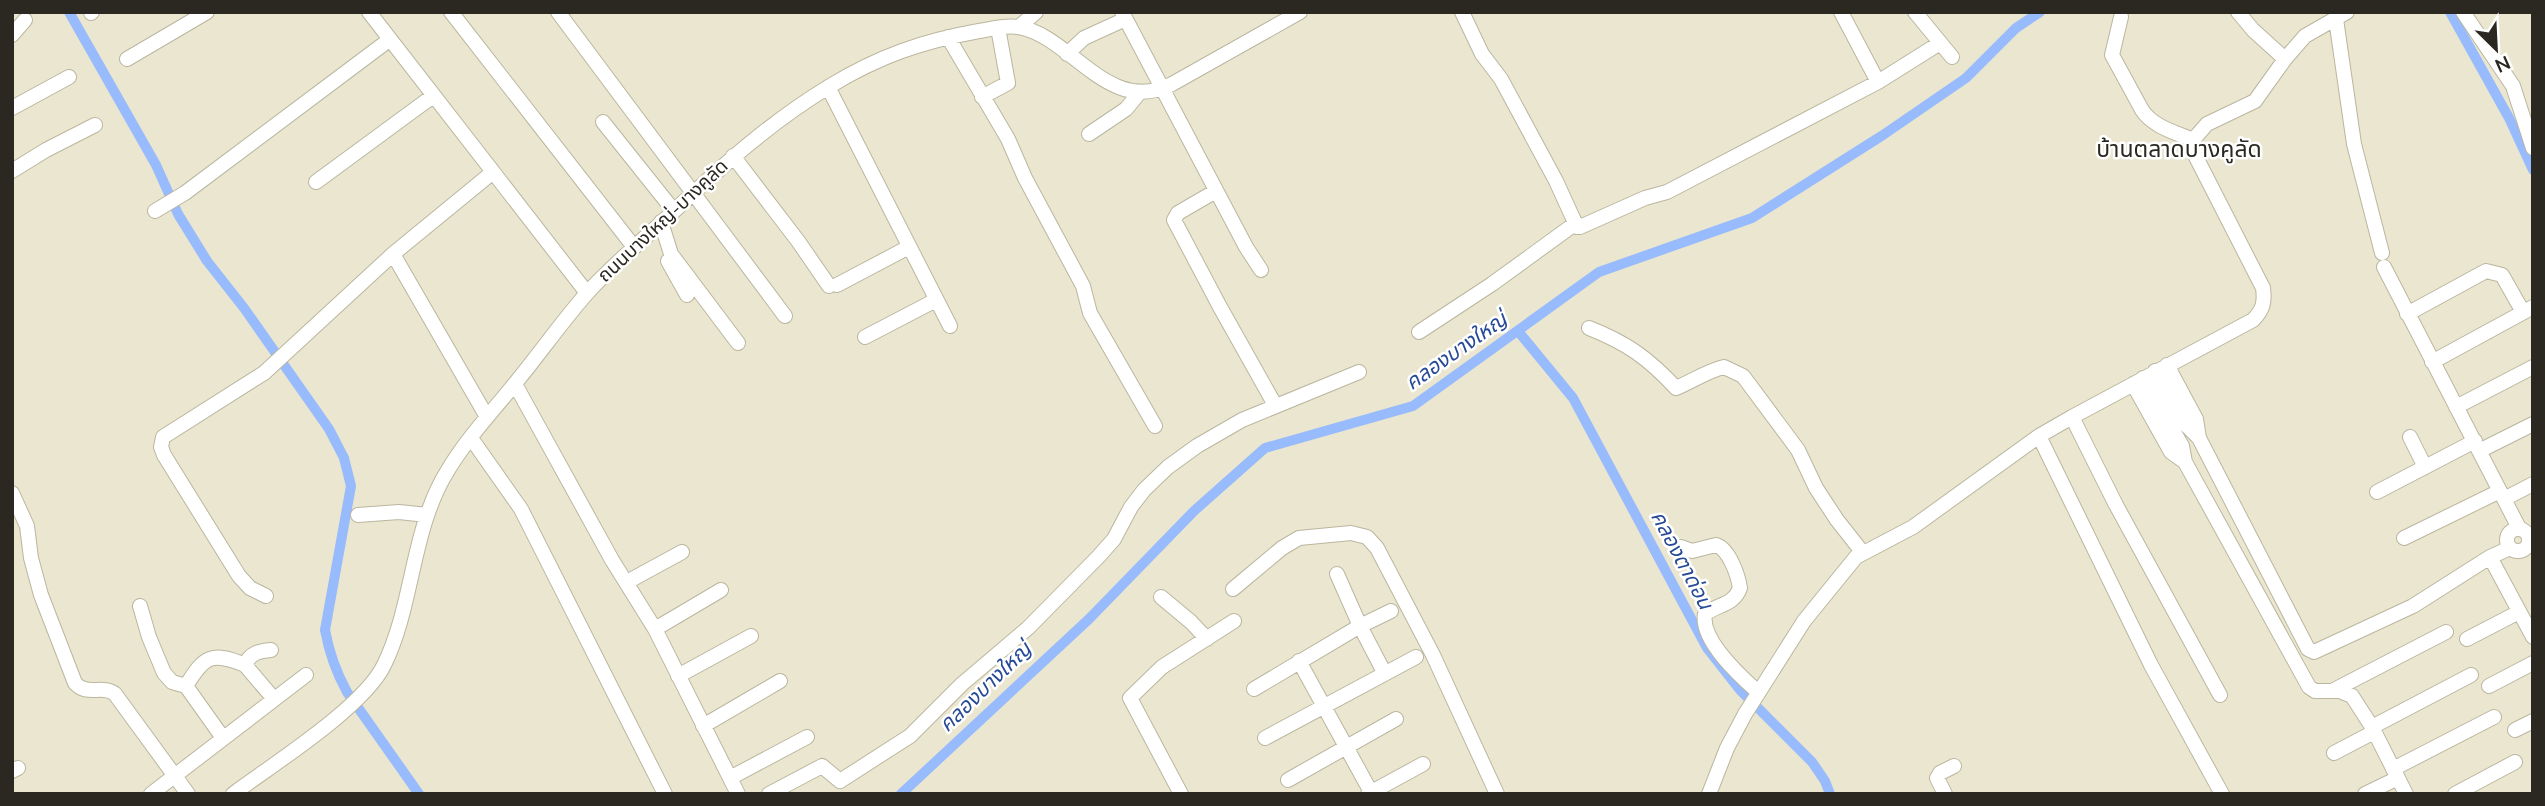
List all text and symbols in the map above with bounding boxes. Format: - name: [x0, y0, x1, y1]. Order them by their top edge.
- north arrow: [2461, 14, 2531, 84]
- text: N: [2491, 49, 2514, 78]
- district label: บ้านตลาดบางคูลัด: [2096, 134, 2262, 165]
- street label: ถนนบางใหญ่-บางคูลัด: [592, 154, 734, 288]
- water label: คลองบางใหญ่: [1400, 304, 1515, 396]
- water label: คลองตาด่อน: [1644, 506, 1720, 615]
- water label: คลองบางใหญ่: [933, 634, 1039, 738]

